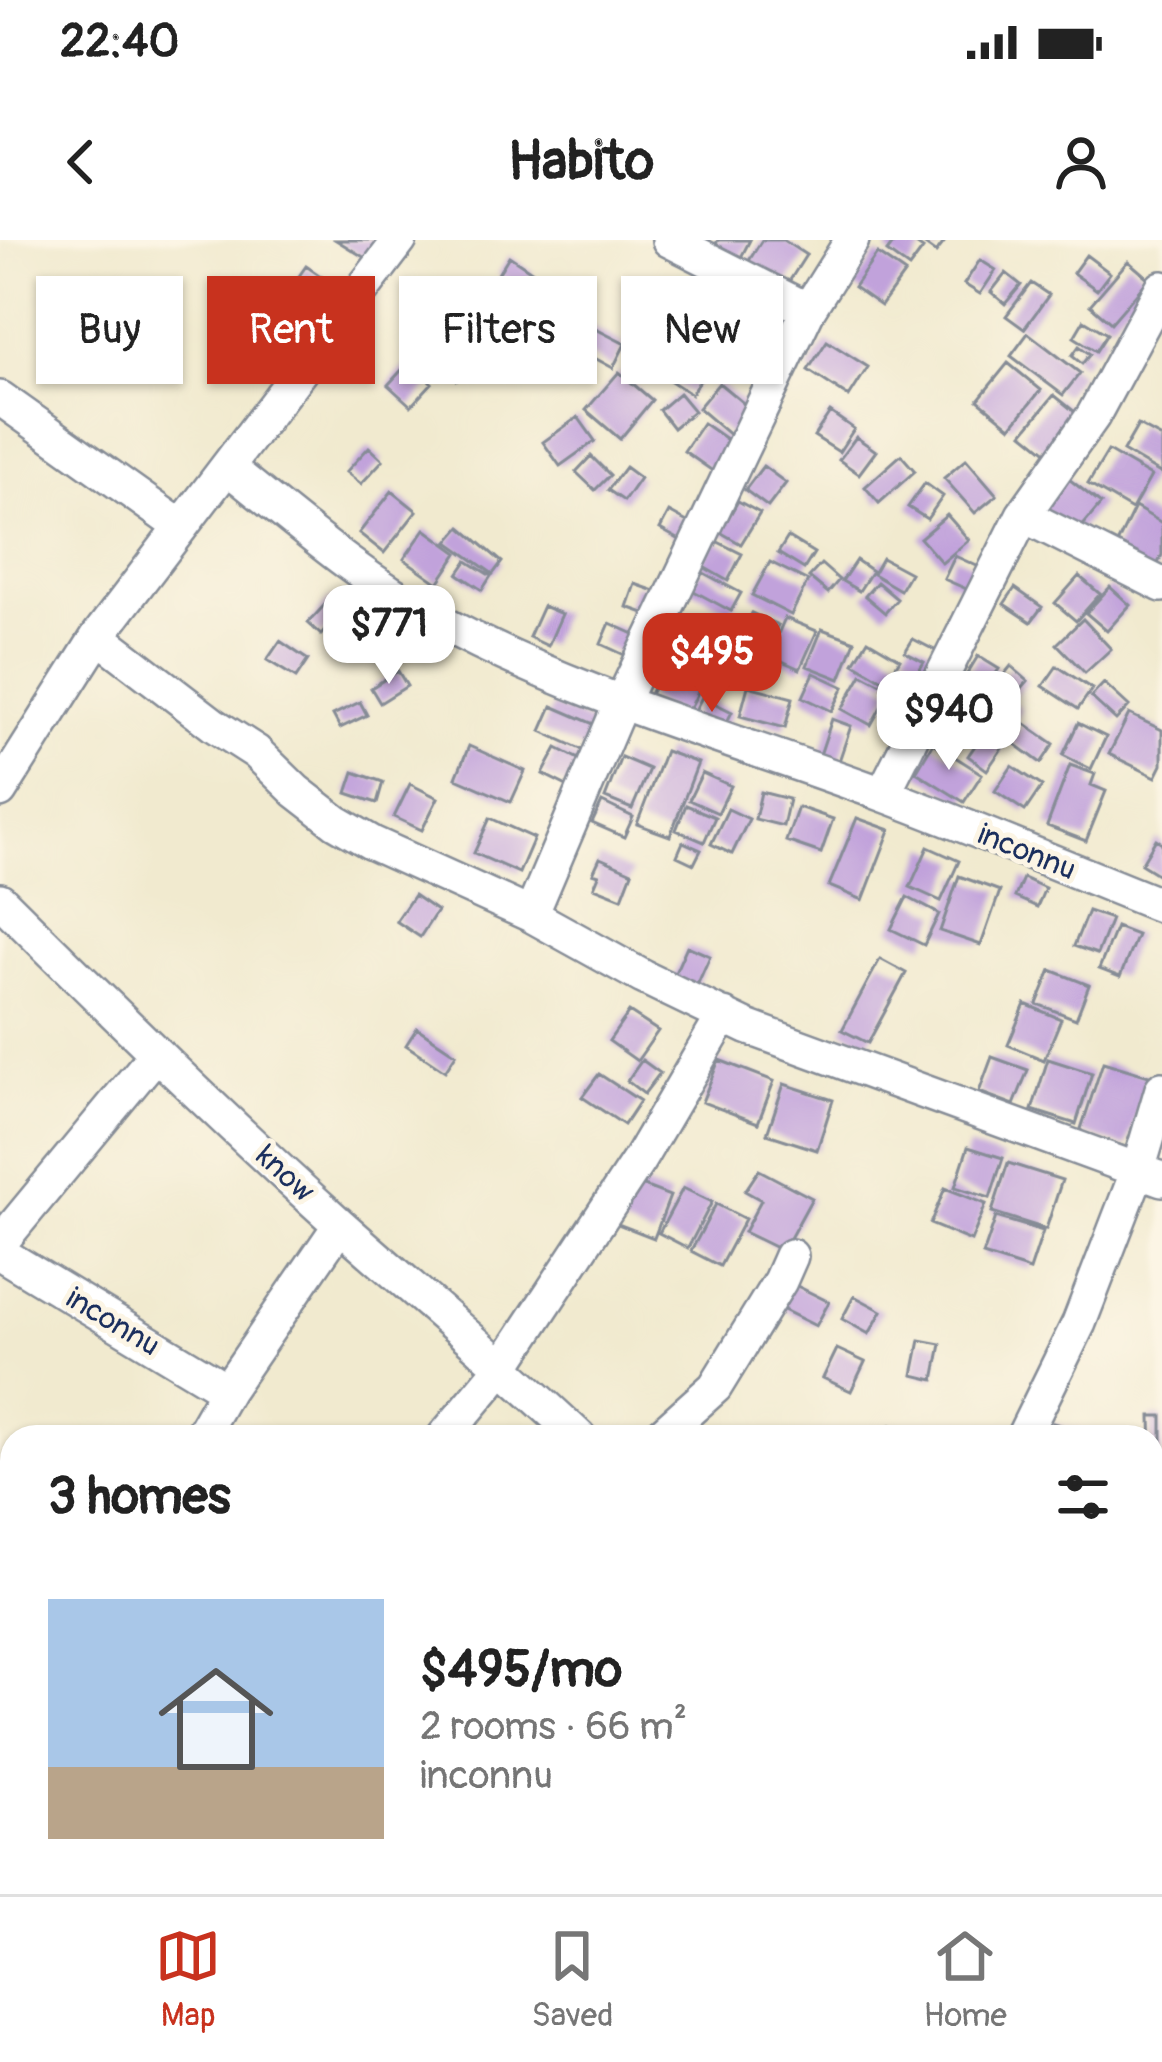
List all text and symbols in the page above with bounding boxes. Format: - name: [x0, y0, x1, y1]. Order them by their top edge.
- text: 22:40: [60, 14, 179, 70]
- text: Habito: [508, 128, 654, 196]
- icon: back: [48, 129, 114, 195]
- icon: person: [1048, 129, 1114, 195]
- chip: Buy: [36, 276, 183, 384]
- chip: Rent: [207, 276, 375, 384]
- chip: Filters: [399, 276, 597, 384]
- chip: New: [621, 276, 783, 384]
- pin: $771: [318, 585, 460, 687]
- text: $771: [350, 599, 428, 648]
- pin: $495: [641, 613, 783, 715]
- text: $495: [670, 627, 754, 676]
- pin: $940: [878, 671, 1020, 773]
- text: $940: [904, 685, 994, 734]
- street label: inconnu: [973, 816, 1081, 888]
- street label: know: [248, 1138, 322, 1210]
- street label: inconnu: [60, 1280, 166, 1364]
- icon: filters: [1050, 1464, 1116, 1530]
- text: 3 homes: [48, 1465, 231, 1529]
- text: $495/mo: [420, 1638, 622, 1702]
- icon: home: [144, 1647, 288, 1791]
- text: 2 rooms · 66 m²: [420, 1702, 687, 1751]
- text: inconnu: [420, 1751, 553, 1800]
- tab: Map: [155, 1923, 221, 2036]
- tab: Saved: [531, 1923, 613, 2036]
- tab: Home: [924, 1923, 1007, 2036]

